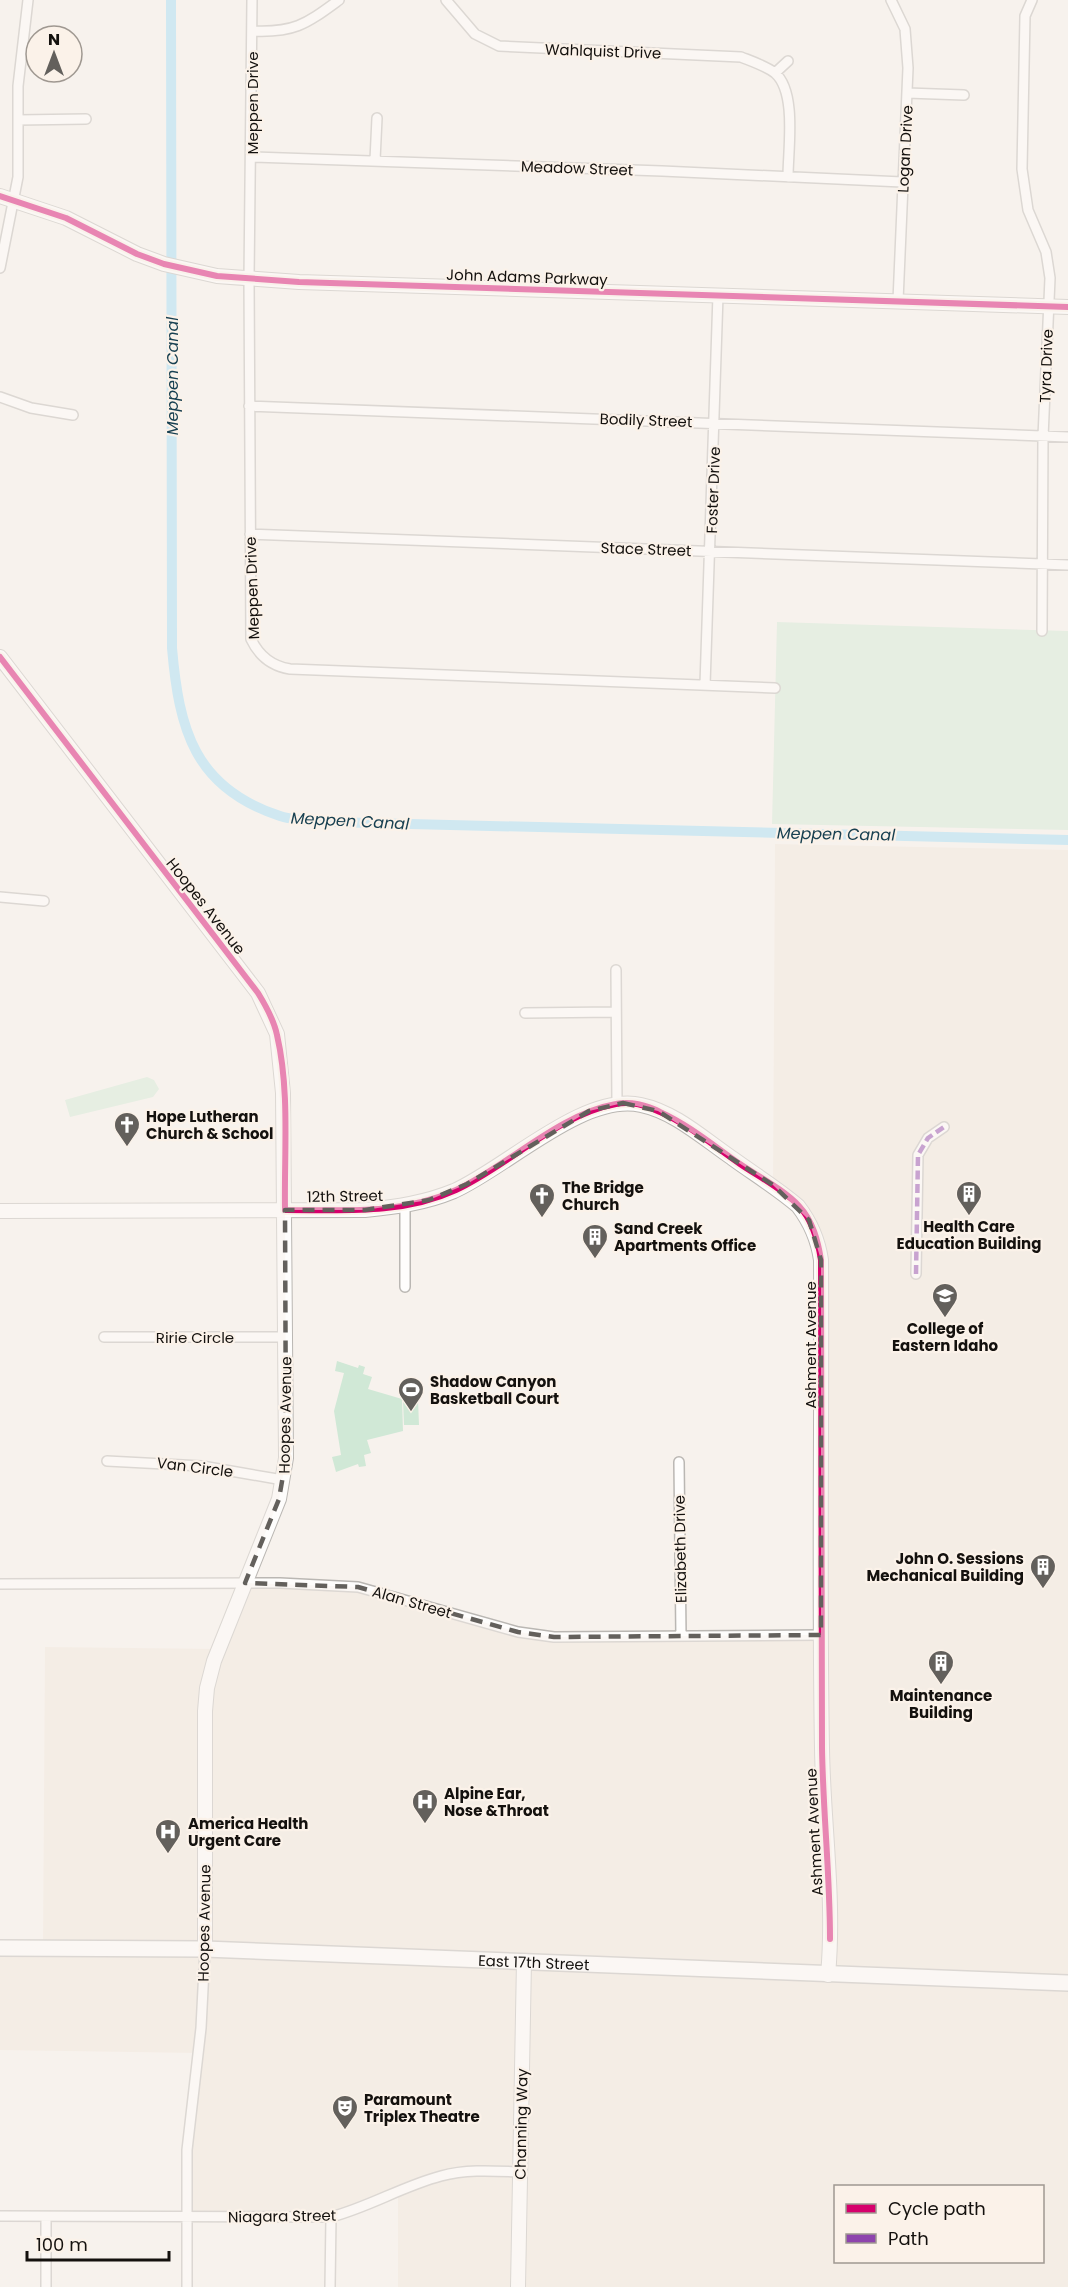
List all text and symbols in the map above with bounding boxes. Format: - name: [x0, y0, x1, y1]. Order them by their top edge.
- north arrow: [24, 24, 84, 84]
- text: N: [48, 28, 60, 51]
- street label: Wahlquist Drive: [544, 38, 662, 64]
- street label: Meppen Drive: [242, 51, 263, 155]
- street label: Logan Drive: [892, 105, 918, 193]
- street label: Meadow Street: [521, 156, 633, 180]
- street label: John Adams Parkway: [446, 264, 609, 290]
- water label: Meppen Canal: [161, 317, 184, 435]
- street label: Tyra Drive: [1034, 329, 1058, 403]
- street label: Bodily Street: [599, 408, 693, 432]
- street label: Foster Drive: [701, 446, 725, 534]
- street label: Meppen Drive: [240, 536, 264, 640]
- street label: Stace Street: [600, 537, 692, 561]
- water label: Meppen Canal: [290, 806, 410, 836]
- water label: Meppen Canal: [777, 821, 895, 847]
- street label: Hoopes Avenue: [162, 853, 250, 959]
- place label: Hope Lutheran Church & School: [146, 1106, 274, 1144]
- church icon: Hope Lutheran Church & School: [112, 1110, 142, 1148]
- place label: The Bridge Church: [562, 1177, 644, 1215]
- building icon: Health Care Education Building: [954, 1179, 984, 1217]
- church icon: The Bridge Church: [527, 1181, 557, 1219]
- street label: 12th Street: [307, 1185, 383, 1207]
- place label: Health Care Education Building: [897, 1216, 1041, 1254]
- place label: Sand Creek Apartments Office: [614, 1218, 756, 1256]
- building icon: Sand Creek Apartments Office: [580, 1222, 610, 1260]
- street label: Ashment Avenue: [800, 1281, 821, 1409]
- school or university icon: College of Eastern Idaho: [930, 1281, 960, 1319]
- place label: College of Eastern Idaho: [892, 1318, 999, 1356]
- street label: Ririe Circle: [156, 1327, 234, 1348]
- street label: Hoopes Avenue: [273, 1356, 297, 1474]
- place label: Shadow Canyon Basketball Court: [430, 1371, 559, 1409]
- sports icon: Shadow Canyon Basketball Court: [396, 1375, 426, 1413]
- street label: Van Circle: [156, 1452, 234, 1482]
- street label: Elizabeth Drive: [669, 1495, 691, 1603]
- place label: John O. Sessions Mechanical Building: [866, 1548, 1024, 1586]
- building icon: John O. Sessions Mechanical Building: [1028, 1552, 1058, 1590]
- street label: Alan Street: [370, 1581, 454, 1623]
- building icon: Maintenance Building: [926, 1648, 956, 1686]
- place label: Maintenance Building: [890, 1685, 992, 1723]
- street label: Ashment Avenue: [800, 1768, 828, 1896]
- place label: Alpine Ear, Nose &Throat: [444, 1783, 549, 1821]
- hospital icon: Alpine Ear, Nose &Throat: [410, 1787, 440, 1825]
- place label: America Health Urgent Care: [188, 1813, 308, 1851]
- hospital icon: America Health Urgent Care: [153, 1817, 183, 1855]
- street label: Hoopes Avenue: [192, 1864, 216, 1982]
- street label: East 17th Street: [478, 1949, 590, 1975]
- street label: Channing Way: [510, 2068, 532, 2180]
- place label: Paramount Triplex Theatre: [364, 2089, 480, 2127]
- theatre icon: Paramount Triplex Theatre: [330, 2093, 360, 2131]
- legend: [834, 2185, 1044, 2263]
- text: Cycle path: [888, 2196, 986, 2221]
- street label: Niagara Street: [228, 2205, 336, 2227]
- scale bar: [27, 2224, 170, 2262]
- text: Path: [888, 2226, 929, 2251]
- text: 100 m: [36, 2232, 88, 2257]

